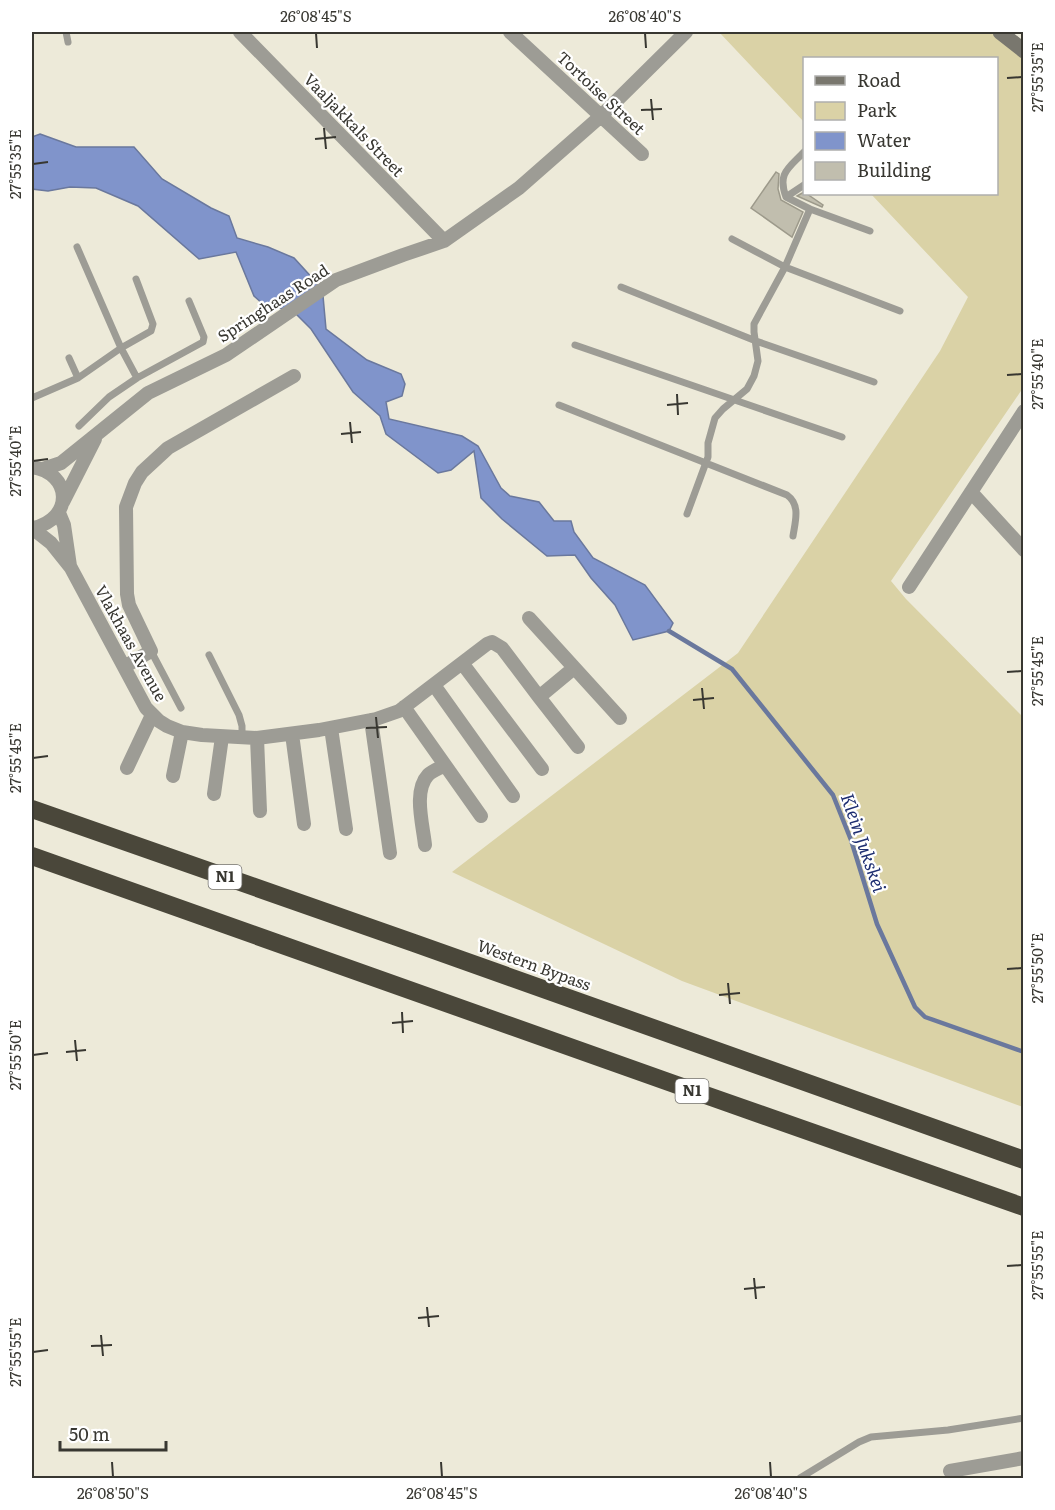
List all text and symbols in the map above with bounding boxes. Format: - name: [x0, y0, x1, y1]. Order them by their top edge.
- text: 26°08'45"S: [280, 4, 352, 27]
- text: 26°08'40"S: [609, 4, 681, 27]
- text: 27°55'35"E: [1025, 42, 1048, 112]
- street label: Tortoise Street: [552, 45, 652, 140]
- legend: [803, 57, 998, 195]
- text: Road: [857, 66, 901, 93]
- street label: Vaaljakkals Street: [299, 67, 411, 182]
- text: Park: [857, 96, 898, 123]
- text: Water: [857, 126, 911, 153]
- text: 27°55'35"E: [3, 129, 26, 199]
- text: Building: [857, 156, 932, 183]
- street label: Springhaas Road: [212, 257, 333, 347]
- text: 27°55'40"E: [1025, 338, 1048, 410]
- text: 27°55'40"E: [3, 425, 26, 497]
- street label: Vlakhaas Avenue: [90, 580, 174, 705]
- text: 27°55'45"E: [1025, 636, 1048, 706]
- text: 27°55'45"E: [3, 723, 26, 793]
- water label: Klein Jukskei: [835, 789, 894, 896]
- road number: N1: [208, 865, 242, 889]
- street label: Western Bypass: [474, 932, 595, 996]
- text: 27°55'50"E: [1025, 933, 1048, 1003]
- text: 27°55'50"E: [3, 1020, 26, 1090]
- road number: N1: [676, 1079, 708, 1103]
- text: 27°55'55"E: [1025, 1230, 1048, 1300]
- text: 27°55'55"E: [3, 1317, 26, 1387]
- scale bar: [60, 1414, 166, 1452]
- text: 50 m: [69, 1420, 110, 1447]
- text: 26°08'50"S: [77, 1481, 149, 1504]
- text: 26°08'45"S: [406, 1481, 478, 1504]
- text: 26°08'40"S: [735, 1481, 807, 1504]

